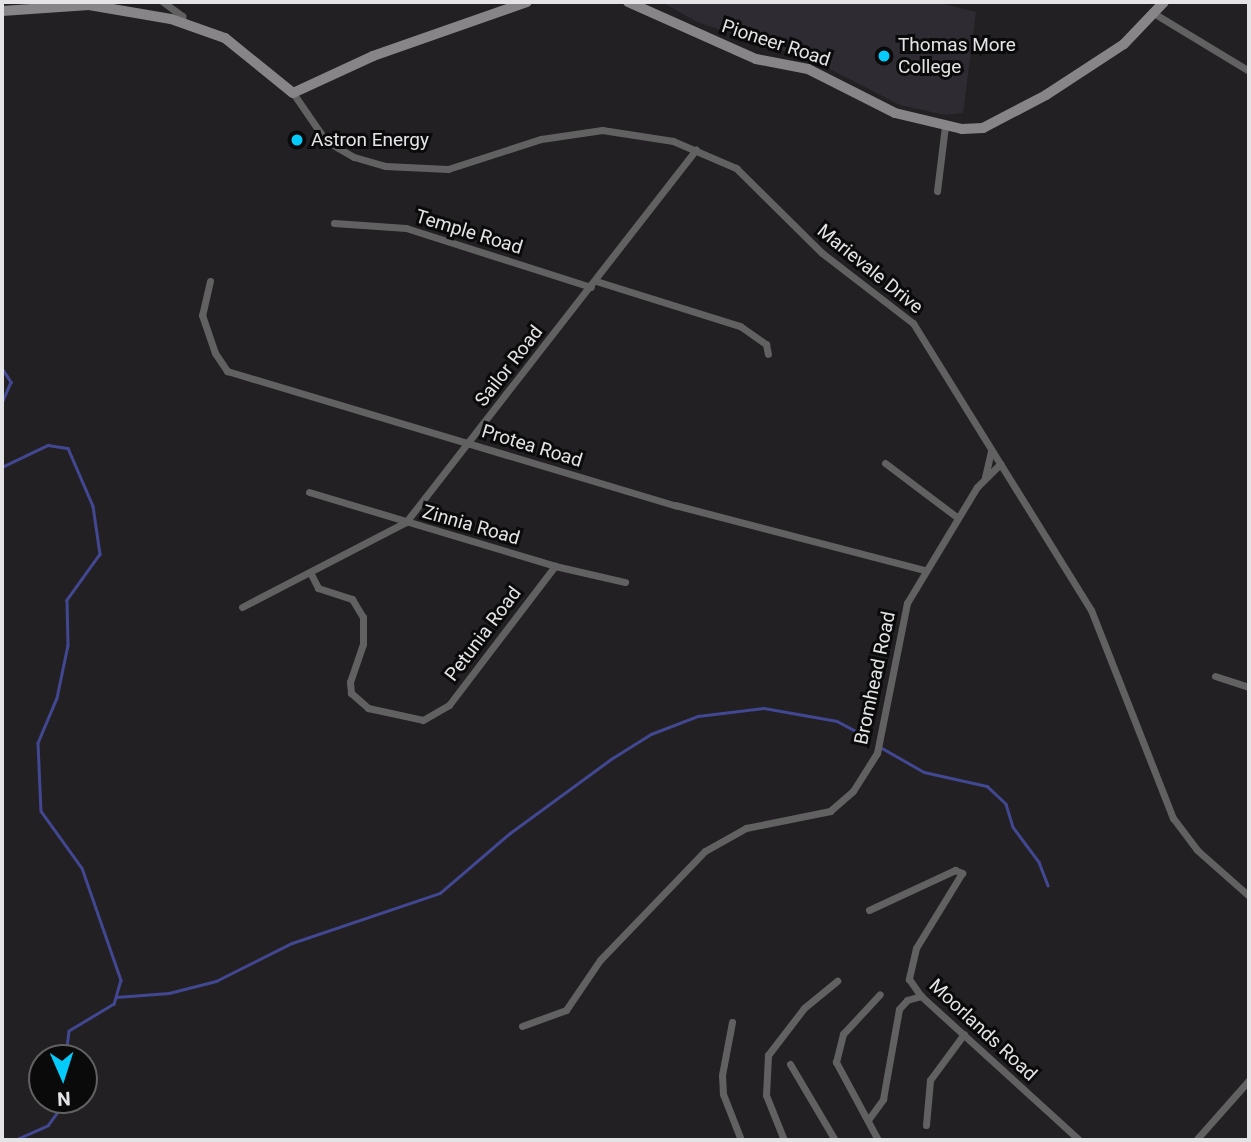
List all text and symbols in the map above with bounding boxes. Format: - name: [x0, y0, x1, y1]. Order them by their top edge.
- street label: Pioneer Road: [719, 15, 833, 71]
- place label: Thomas More College: [898, 34, 1016, 78]
- marker: Thomas More College: [876, 48, 892, 64]
- place label: Astron Energy: [311, 129, 429, 151]
- marker: Astron Energy: [289, 132, 305, 148]
- street label: Temple Road: [413, 205, 525, 259]
- street label: Marievale Drive: [813, 219, 927, 319]
- street label: Sailor Road: [470, 321, 548, 411]
- street label: Protea Road: [479, 420, 585, 472]
- street label: Zinnia Road: [420, 500, 522, 550]
- street label: Petunia Road: [440, 582, 526, 686]
- street label: Bromhead Road: [850, 609, 900, 747]
- street label: Moorlands Road: [924, 974, 1042, 1086]
- north arrow: [28, 1044, 98, 1114]
- text: N: [57, 1087, 71, 1110]

